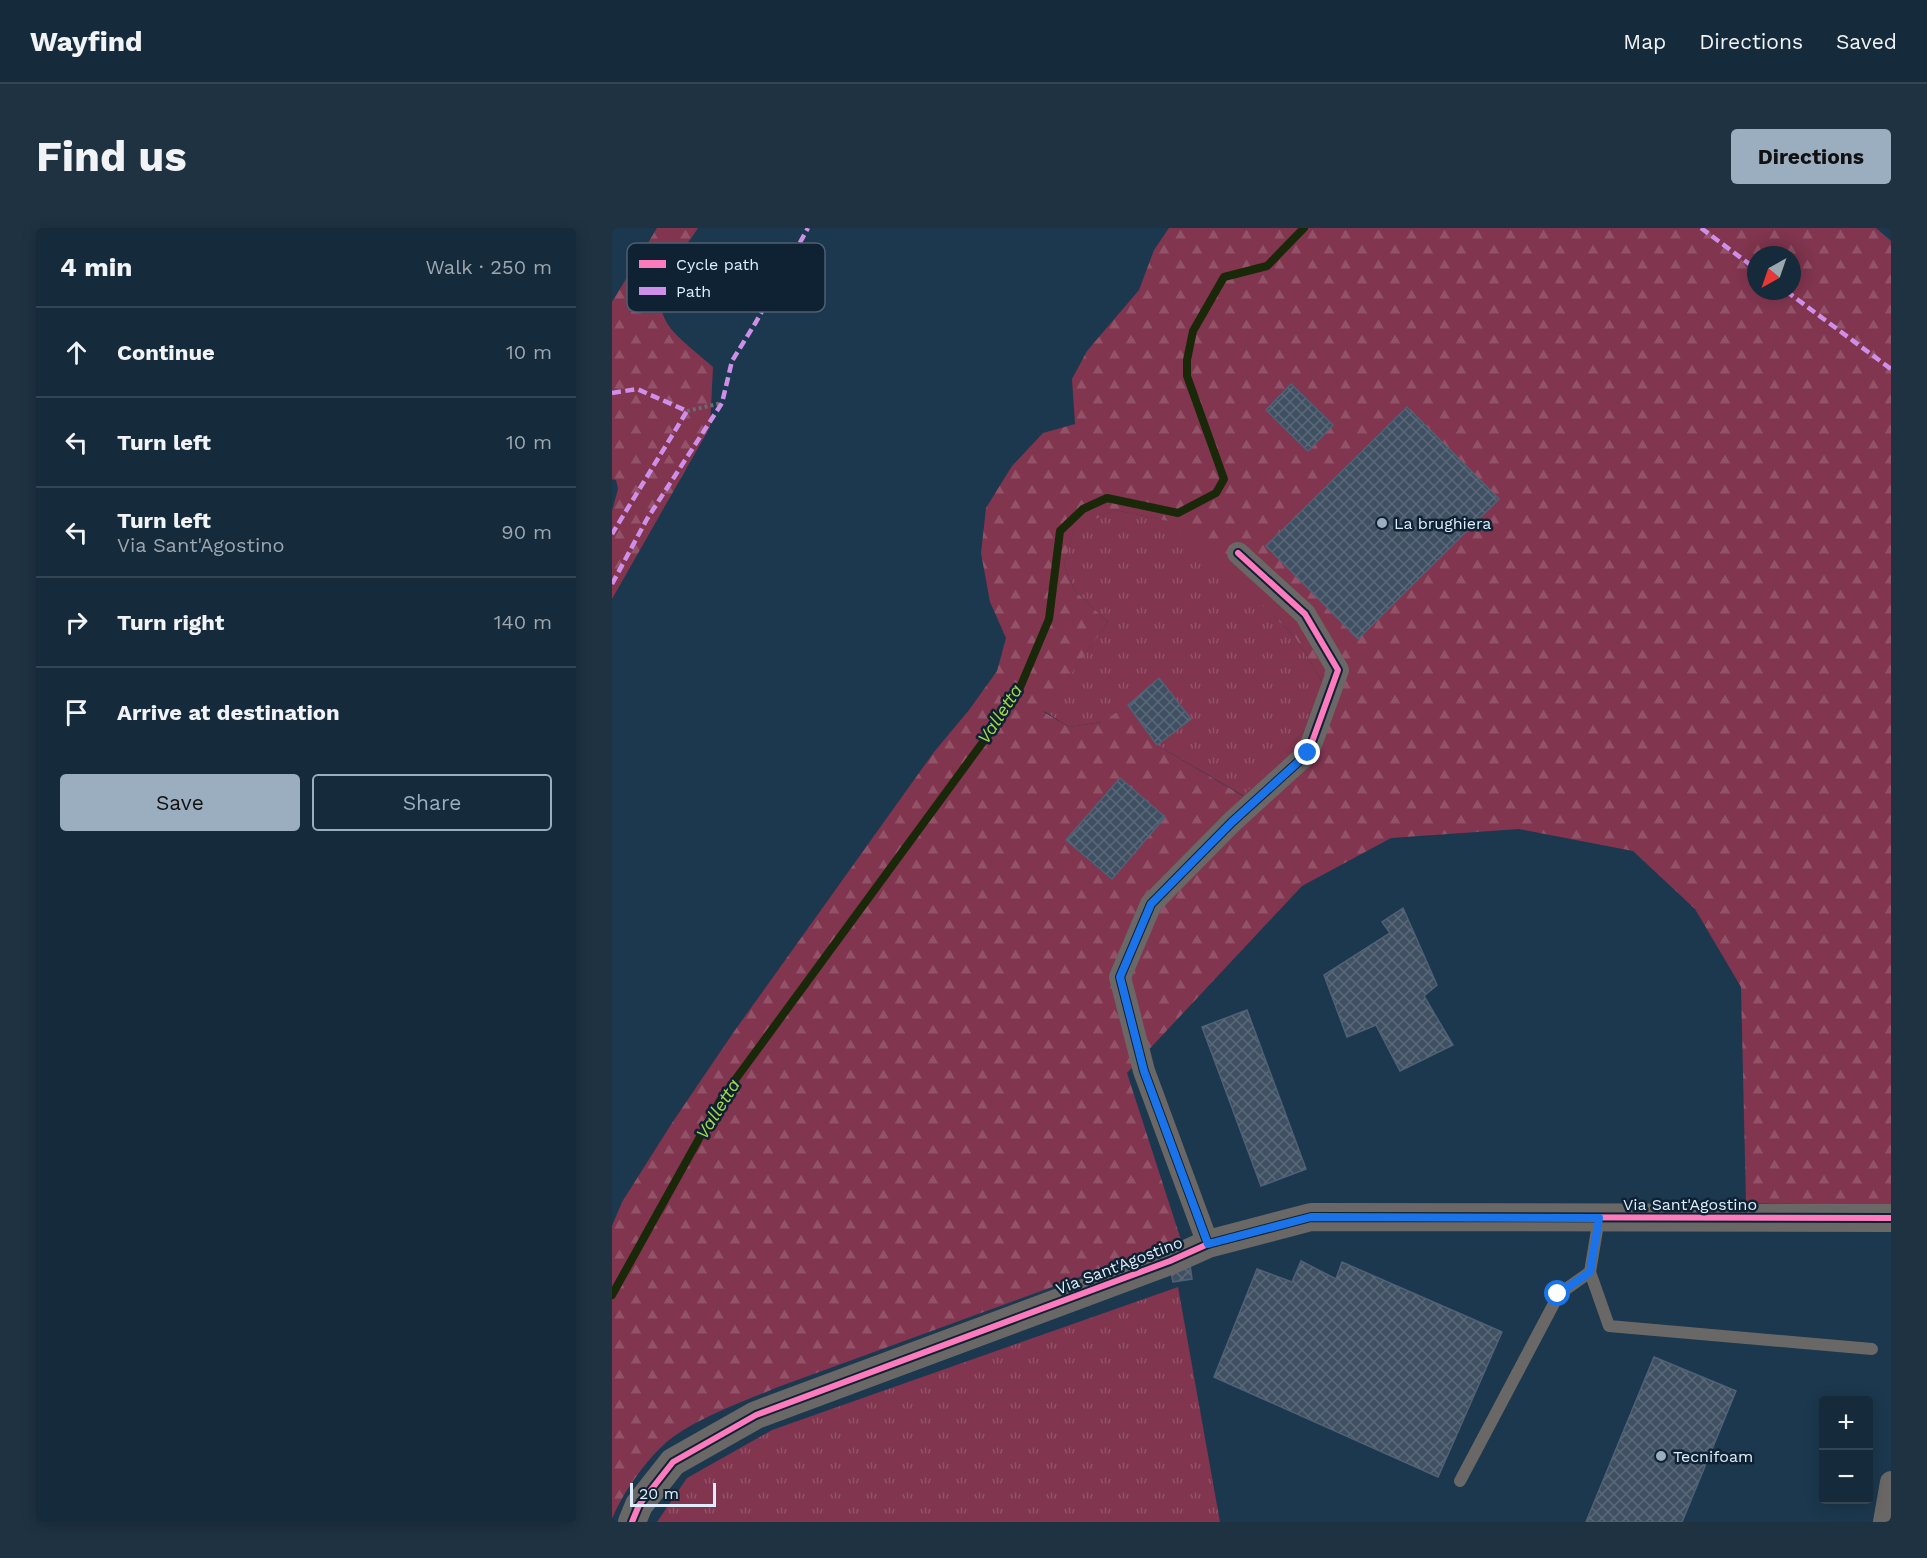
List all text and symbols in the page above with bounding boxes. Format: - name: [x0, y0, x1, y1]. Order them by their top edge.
- text: Wayfind: [30, 25, 143, 58]
- text: Map: [1623, 29, 1666, 54]
- text: Directions: [1699, 29, 1803, 54]
- text: Saved: [1836, 29, 1897, 54]
- button: Directions: [1731, 129, 1891, 184]
- text: Find us: [36, 132, 187, 181]
- legend: [627, 243, 825, 312]
- north arrow: [1747, 246, 1801, 300]
- text: 4 min: [60, 252, 132, 282]
- text: Walk · 250 m: [425, 255, 552, 279]
- text: Cycle path: [676, 255, 759, 274]
- text: Path: [676, 282, 711, 301]
- icon: ahead: [60, 336, 93, 369]
- text: Continue: [117, 340, 215, 365]
- text: 10 m: [506, 340, 552, 364]
- icon: left: [60, 426, 93, 459]
- text: Turn left: [117, 430, 211, 455]
- text: 10 m: [506, 430, 552, 454]
- text: Turn left: [117, 508, 211, 533]
- place label: La brughiera: [1394, 514, 1491, 533]
- icon: left: [60, 516, 93, 549]
- marker: La brughiera: [1375, 516, 1389, 530]
- text: 90 m: [501, 520, 552, 544]
- text: Via Sant'Agostino: [117, 533, 285, 557]
- icon: right: [60, 606, 93, 639]
- text: Turn right: [117, 610, 224, 635]
- text: 140 m: [494, 610, 552, 634]
- water label: Valletta: [973, 680, 1027, 747]
- icon: arrive: [60, 696, 93, 729]
- text: Arrive at destination: [117, 700, 340, 725]
- route end: [1294, 739, 1320, 765]
- button: Save: [60, 774, 300, 831]
- button: Share: [312, 774, 552, 831]
- water label: Valletta: [691, 1075, 744, 1143]
- street label: Via Sant'Agostino: [1623, 1195, 1757, 1214]
- street label: Via Sant'Agostino: [1053, 1233, 1185, 1298]
- route start: [1544, 1280, 1570, 1306]
- map controls: [1819, 1396, 1873, 1504]
- button: +: [1819, 1396, 1873, 1450]
- place label: Tecnifoam: [1673, 1447, 1753, 1466]
- marker: Tecnifoam: [1654, 1449, 1668, 1463]
- button: −: [1819, 1450, 1873, 1504]
- scale bar: [630, 1480, 716, 1508]
- text: 20 m: [639, 1484, 679, 1503]

